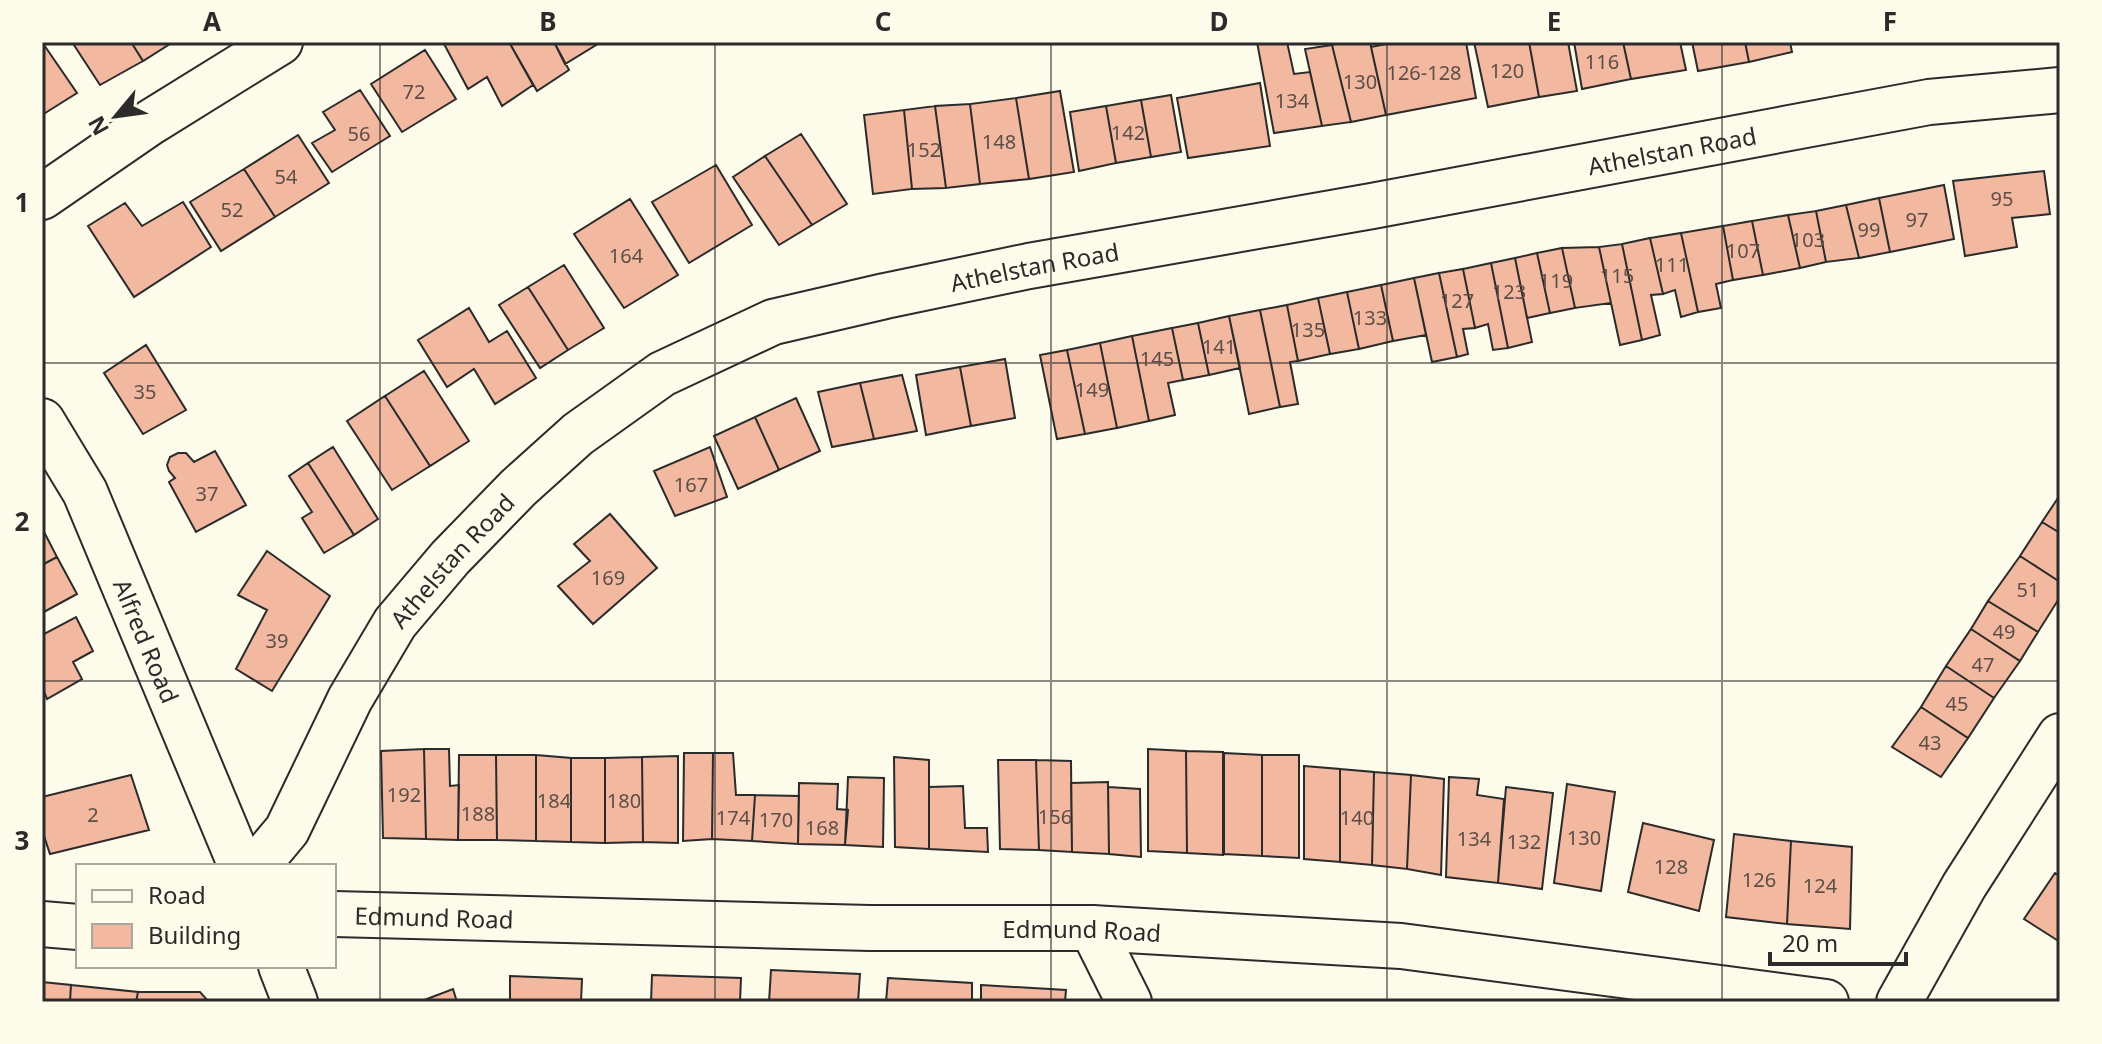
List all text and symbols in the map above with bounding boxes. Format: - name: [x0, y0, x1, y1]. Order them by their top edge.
- text: A: [203, 3, 221, 39]
- text: B: [539, 3, 557, 39]
- text: C: [875, 3, 891, 39]
- text: D: [1209, 3, 1229, 39]
- text: E: [1547, 3, 1561, 39]
- text: F: [1883, 3, 1897, 39]
- house number: 116: [1585, 48, 1619, 75]
- house number: 120: [1490, 57, 1524, 84]
- house number: 126-128: [1386, 59, 1462, 86]
- house number: 130: [1343, 68, 1377, 95]
- north arrow: [76, 76, 156, 156]
- house number: 72: [403, 78, 425, 105]
- house number: 134: [1275, 87, 1310, 114]
- text: N: [80, 111, 115, 141]
- street label: Athelstan Road: [1585, 118, 1759, 182]
- house number: 142: [1111, 119, 1145, 146]
- house number: 56: [348, 120, 370, 147]
- house number: 148: [982, 128, 1016, 155]
- house number: 152: [907, 136, 941, 163]
- house number: 54: [275, 163, 298, 190]
- text: 1: [15, 184, 29, 220]
- house number: 95: [1991, 185, 2013, 212]
- house number: 52: [221, 196, 243, 223]
- house number: 97: [1906, 206, 1928, 233]
- house number: 99: [1858, 216, 1880, 243]
- house number: 103: [1791, 226, 1825, 253]
- street label: Athelstan Road: [947, 234, 1121, 299]
- house number: 107: [1726, 237, 1760, 264]
- house number: 164: [609, 242, 644, 269]
- house number: 111: [1655, 251, 1689, 278]
- house number: 115: [1600, 262, 1634, 289]
- house number: 119: [1539, 267, 1573, 294]
- house number: 123: [1492, 278, 1526, 305]
- house number: 127: [1440, 287, 1474, 314]
- house number: 133: [1353, 304, 1387, 331]
- house number: 135: [1291, 316, 1325, 343]
- house number: 141: [1202, 333, 1236, 360]
- house number: 145: [1140, 345, 1174, 372]
- house number: 149: [1075, 376, 1109, 403]
- house number: 35: [134, 378, 156, 405]
- house number: 167: [674, 471, 708, 498]
- house number: 37: [196, 480, 218, 507]
- street label: Athelstan Road: [382, 486, 521, 634]
- text: 2: [15, 503, 30, 539]
- house number: 169: [591, 564, 625, 591]
- street label: Alfred Road: [106, 574, 188, 708]
- house number: 51: [2017, 576, 2039, 603]
- house number: 49: [1993, 618, 2015, 645]
- house number: 39: [266, 627, 288, 654]
- house number: 47: [1972, 651, 1994, 678]
- house number: 45: [1946, 690, 1968, 717]
- house number: 43: [1919, 729, 1941, 756]
- house number: 192: [387, 781, 421, 808]
- house number: 184: [537, 787, 572, 814]
- house number: 180: [607, 787, 641, 814]
- house number: 188: [461, 800, 495, 827]
- house number: 2: [87, 801, 99, 828]
- house number: 156: [1038, 803, 1072, 830]
- house number: 174: [716, 804, 751, 831]
- house number: 140: [1340, 804, 1374, 831]
- house number: 170: [759, 806, 793, 833]
- house number: 168: [805, 814, 839, 841]
- text: 3: [15, 822, 29, 858]
- house number: 130: [1567, 824, 1601, 851]
- house number: 134: [1457, 825, 1492, 852]
- house number: 132: [1507, 828, 1541, 855]
- house number: 128: [1654, 853, 1688, 880]
- legend: [76, 864, 336, 968]
- house number: 126: [1742, 866, 1776, 893]
- house number: 124: [1803, 872, 1838, 899]
- text: Road: [148, 878, 206, 911]
- street label: Edmund Road: [354, 898, 514, 935]
- street label: Edmund Road: [1002, 912, 1162, 949]
- scale bar: [1770, 916, 1906, 966]
- text: Building: [148, 918, 241, 951]
- text: 20 m: [1782, 926, 1838, 959]

